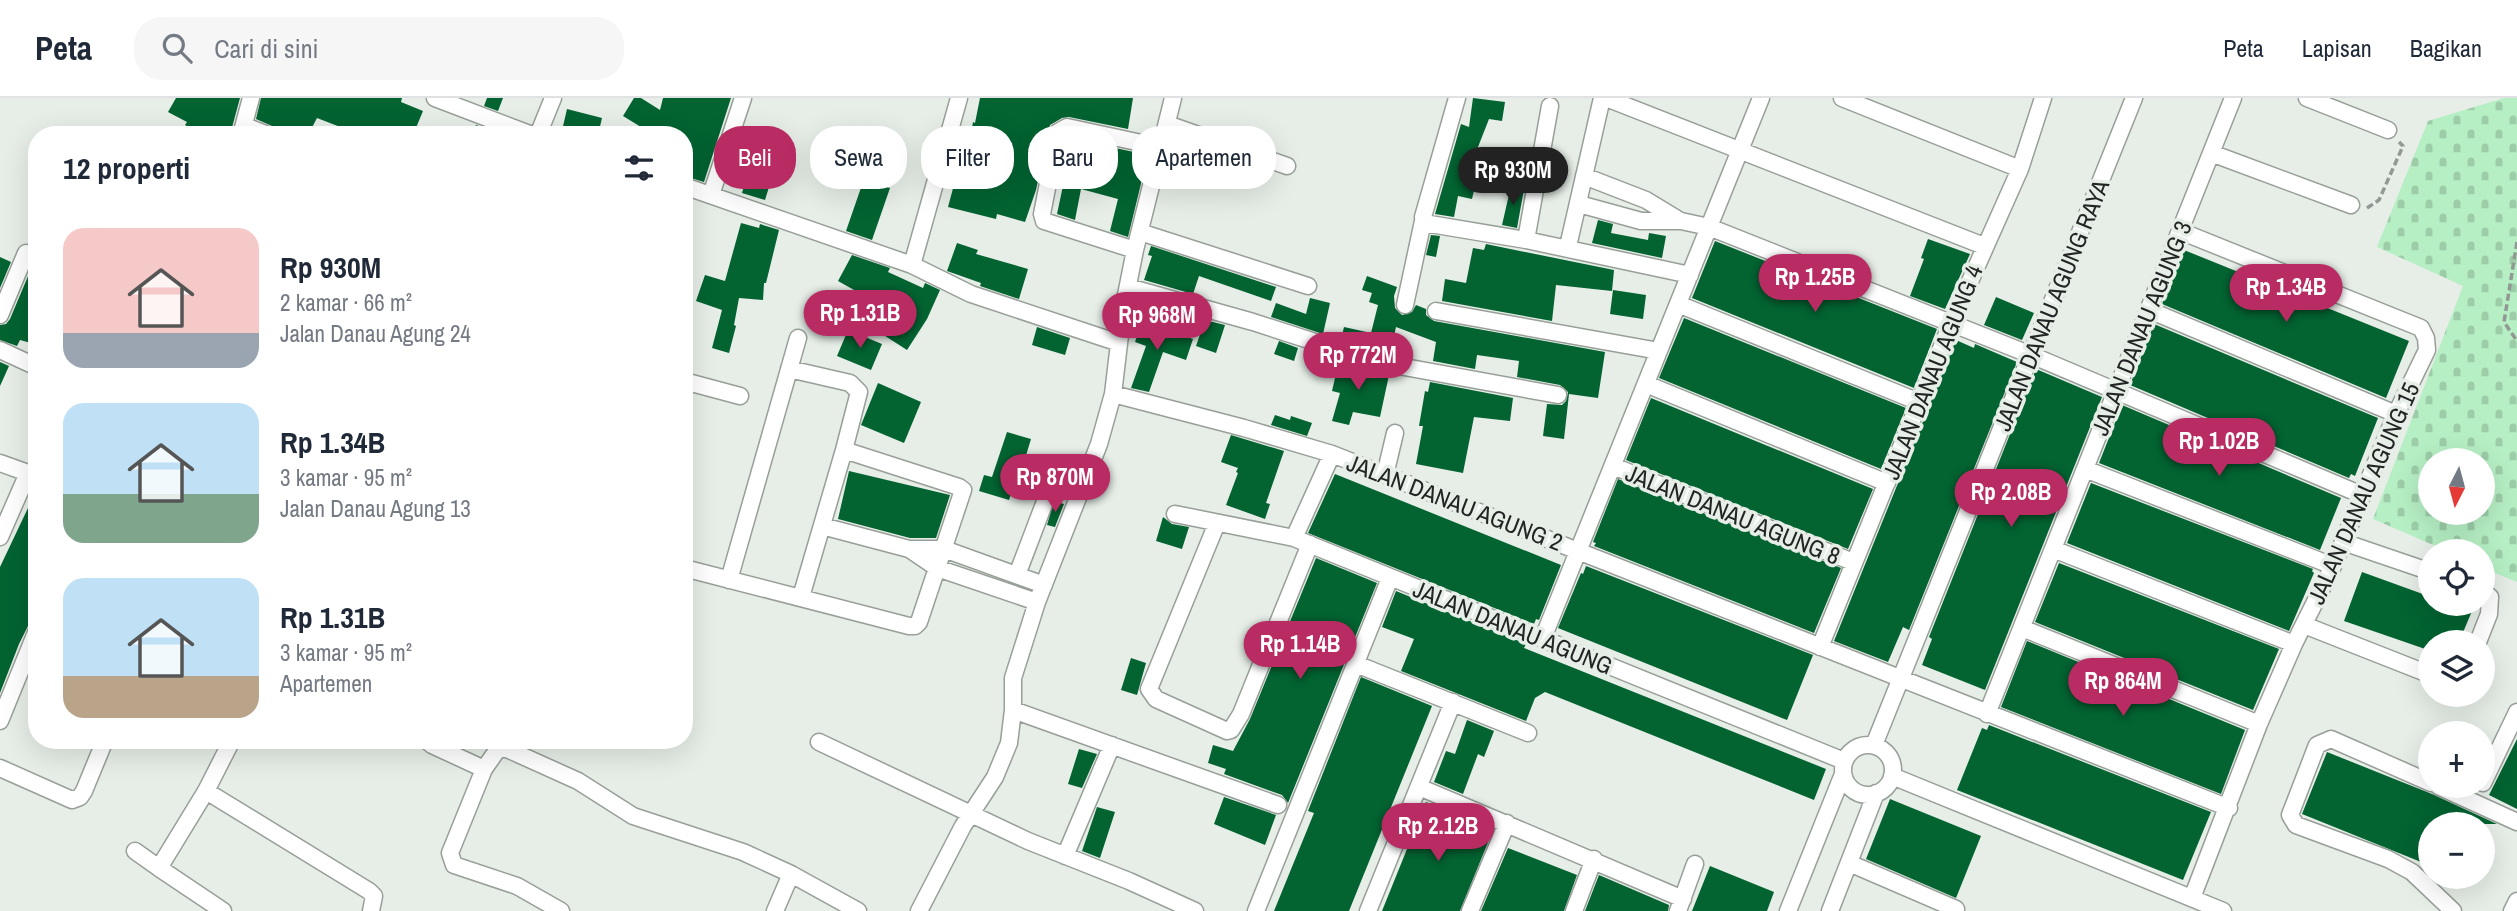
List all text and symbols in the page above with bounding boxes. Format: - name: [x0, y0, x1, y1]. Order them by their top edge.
- search box: [134, 17, 624, 80]
- text: Peta: [35, 26, 92, 70]
- icon: search: [158, 29, 196, 67]
- text: Cari di sini: [214, 31, 318, 66]
- text: Peta: [2223, 32, 2264, 64]
- text: Lapisan: [2302, 32, 2372, 64]
- text: Bagikan: [2410, 32, 2482, 64]
- chip: Beli: [714, 126, 796, 189]
- chip: Sewa: [810, 126, 907, 189]
- chip: Filter: [921, 126, 1014, 189]
- chip: Baru: [1028, 126, 1118, 189]
- chip: Apartemen: [1132, 126, 1276, 189]
- text: 12 properti: [63, 148, 190, 188]
- pin: Rp 930M: [1448, 148, 1578, 207]
- icon: filters: [620, 149, 658, 187]
- text: Rp 930M: [1474, 154, 1552, 185]
- street label: JALAN DANAU AGUNG RAYA: [1986, 174, 2116, 435]
- street label: JALAN DANAU AGUNG 3: [2083, 216, 2199, 440]
- text: Rp 930M: [280, 247, 381, 287]
- pin: Rp 1.25B: [1743, 254, 1887, 314]
- icon: home: [119, 256, 203, 340]
- street label: JALAN DANAU AGUNG 4: [1874, 260, 1990, 484]
- text: Rp 1.25B: [1775, 261, 1855, 292]
- pin: Rp 1.34B: [2214, 264, 2358, 324]
- text: Rp 1.34B: [2246, 271, 2326, 302]
- text: 2 kamar · 66 m²: [280, 287, 412, 318]
- pin: Rp 1.31B: [788, 290, 932, 350]
- pin: Rp 968M: [1092, 292, 1222, 352]
- text: Rp 1.31B: [820, 297, 900, 328]
- text: Rp 968M: [1118, 299, 1196, 330]
- text: Jalan Danau Agung 24: [280, 318, 471, 349]
- pin: Rp 772M: [1293, 332, 1423, 392]
- text: Rp 772M: [1319, 339, 1397, 370]
- street label: JALAN DANAU AGUNG 15: [2300, 377, 2426, 609]
- pin: Rp 1.02B: [2147, 418, 2291, 478]
- text: Rp 1.34B: [280, 422, 385, 462]
- text: Rp 1.02B: [2179, 425, 2259, 456]
- icon: home: [119, 431, 203, 515]
- street label: JALAN DANAU AGUNG 2: [1343, 446, 1567, 558]
- north arrow: [2418, 448, 2496, 525]
- map controls: [2418, 448, 2495, 889]
- pin: Rp 870M: [990, 454, 1120, 514]
- street label: JALAN DANAU AGUNG 8: [1621, 456, 1845, 572]
- text: Rp 870M: [1016, 461, 1094, 492]
- text: 3 kamar · 95 m²: [280, 462, 412, 493]
- pin: Rp 2.08B: [1939, 470, 2083, 529]
- text: Rp 2.08B: [1971, 476, 2051, 507]
- text: Jalan Danau Agung 13: [280, 493, 471, 524]
- button: locate: [2418, 539, 2495, 616]
- street label: JALAN DANAU AGUNG: [1409, 572, 1617, 682]
- text: Rp 1.31B: [280, 597, 385, 637]
- icon: home: [119, 606, 203, 690]
- pin: Rp 1.14B: [1228, 622, 1372, 681]
- text: Rp 1.14B: [1260, 628, 1340, 659]
- button: layers: [2418, 630, 2495, 707]
- text: 3 kamar · 95 m²: [280, 637, 412, 668]
- pin: Rp 864M: [2058, 658, 2188, 718]
- text: Rp 864M: [2084, 665, 2162, 696]
- text: Apartemen: [280, 668, 372, 699]
- button: +: [2418, 721, 2495, 798]
- pin: Rp 2.12B: [1366, 804, 1510, 863]
- text: Rp 2.12B: [1398, 810, 1478, 841]
- button: −: [2418, 812, 2495, 889]

